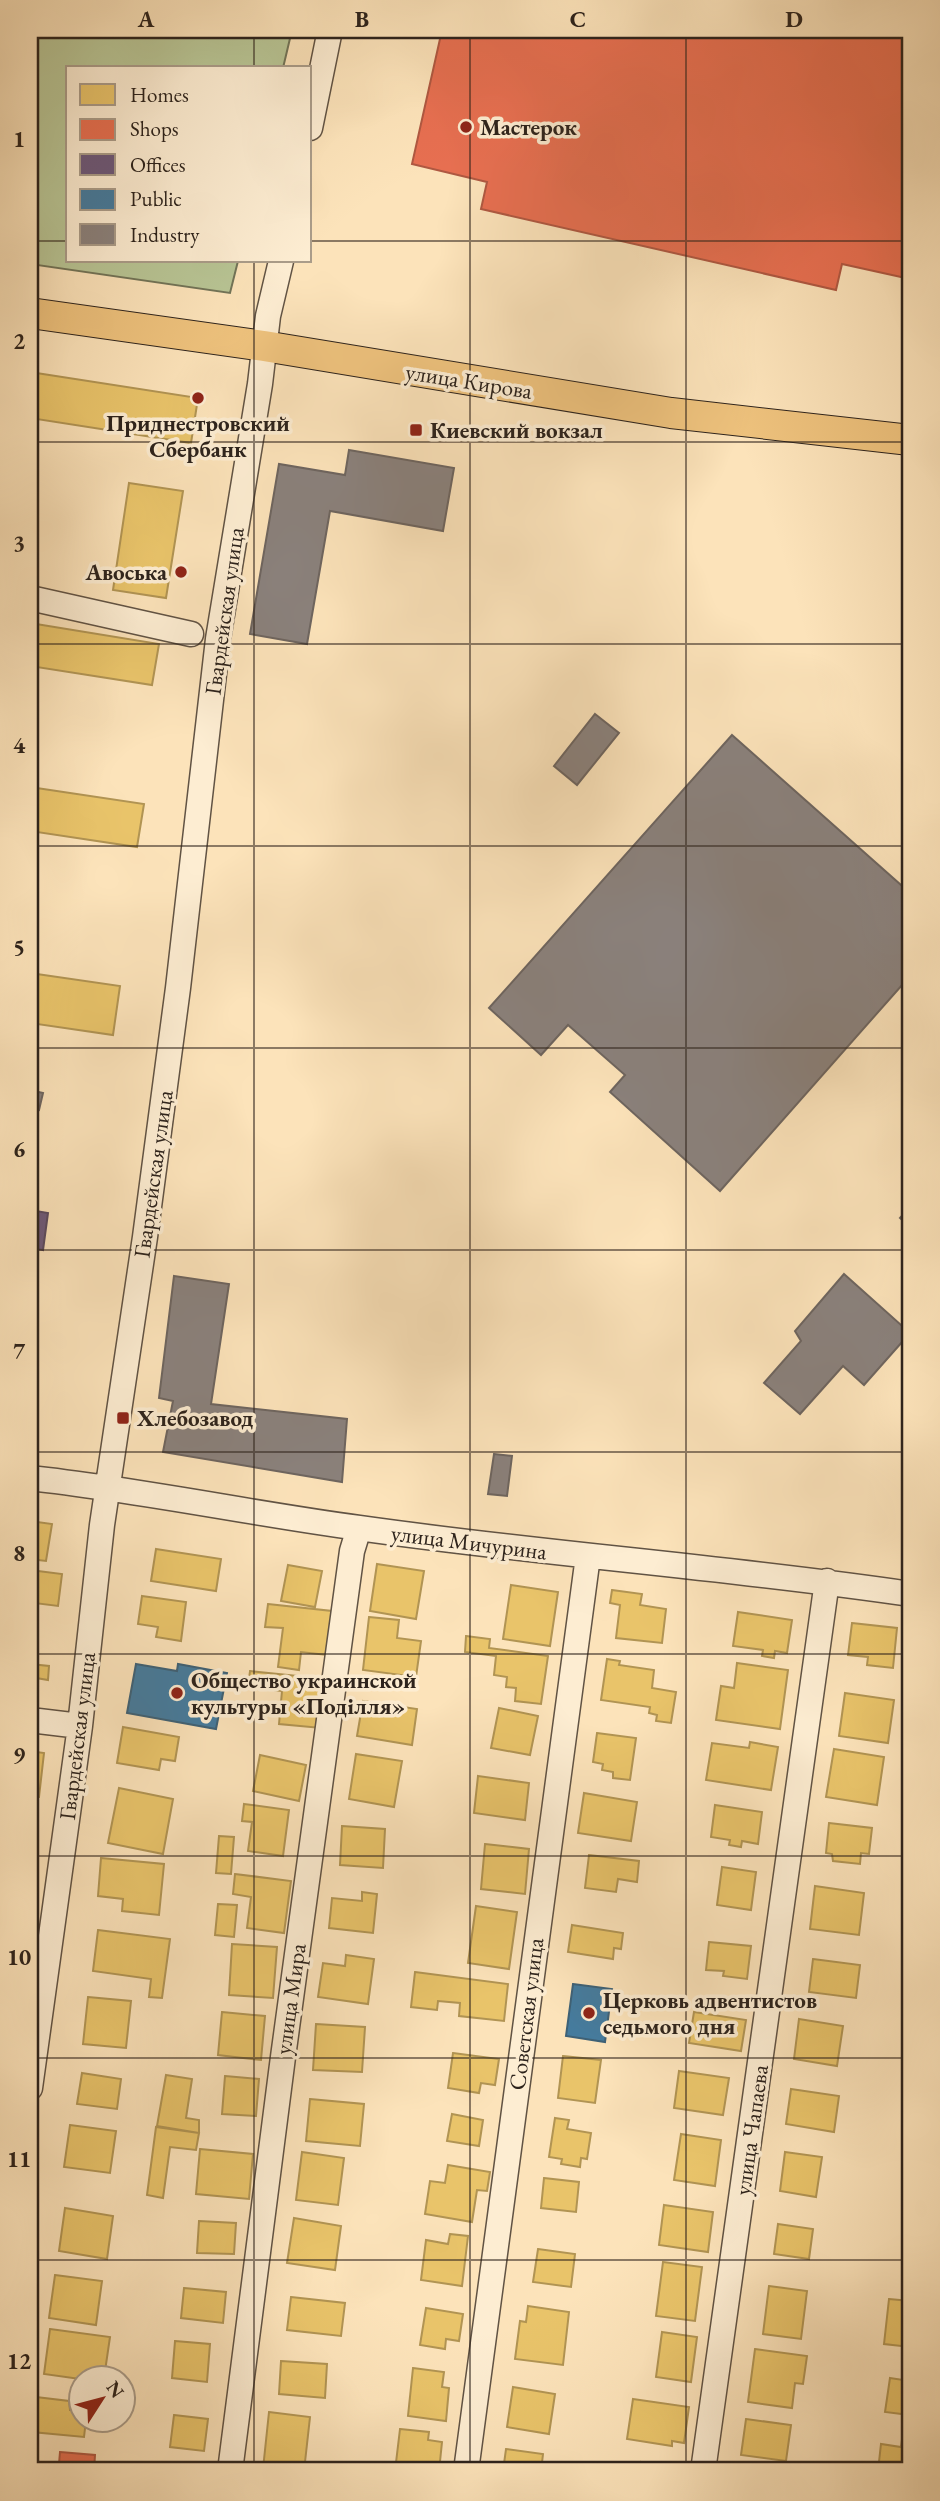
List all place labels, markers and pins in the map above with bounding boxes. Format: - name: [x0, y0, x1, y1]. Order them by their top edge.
- place label: Мастерок: [480, 112, 577, 142]
- marker: Мастерок: [458, 119, 474, 135]
- marker: Приднестровский Сбербанк: [190, 390, 206, 406]
- place label: Приднестровский Сбербанк: [106, 408, 290, 464]
- place label: Киевский вокзал: [430, 415, 603, 445]
- marker: Киевский вокзал: [408, 422, 424, 438]
- place label: Авоська: [84, 557, 168, 587]
- marker: Авоська: [173, 564, 189, 580]
- place label: Хлебозавод: [136, 1403, 254, 1433]
- marker: Хлебозавод: [115, 1410, 131, 1426]
- place label: Общество украинской культуры «Поділля»: [191, 1665, 417, 1721]
- marker: Общество украинской культуры «Поділля»: [169, 1685, 185, 1701]
- place label: Церковь адвентистов седьмого дня: [603, 1985, 817, 2041]
- marker: Церковь адвентистов седьмого дня: [581, 2005, 597, 2021]

